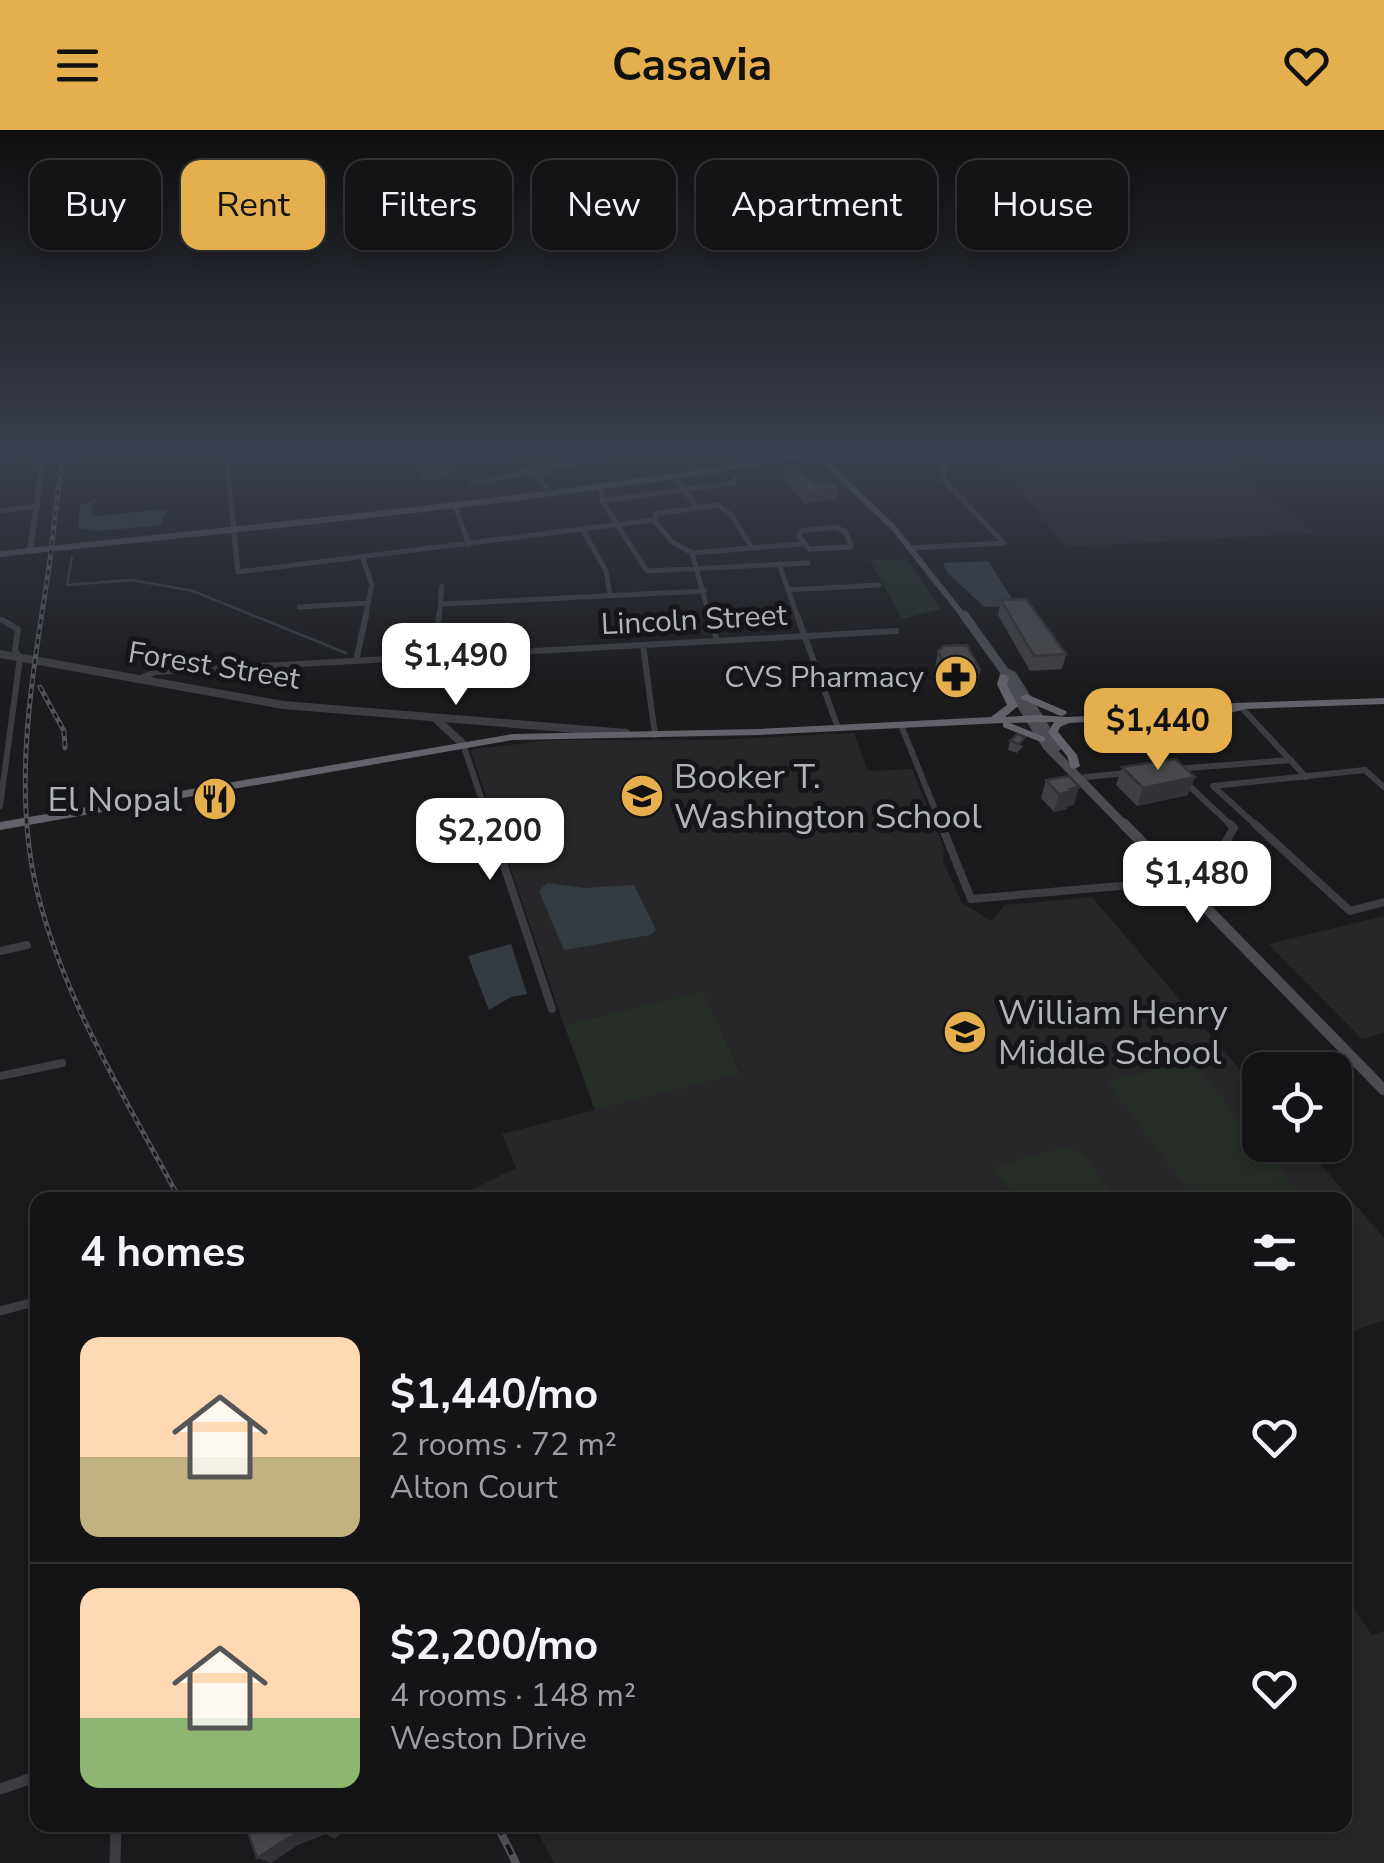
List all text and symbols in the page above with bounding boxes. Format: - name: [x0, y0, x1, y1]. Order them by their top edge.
- text: Casavia: [612, 35, 772, 96]
- icon: menu: [50, 38, 105, 93]
- icon: heart: [1279, 38, 1334, 93]
- chip: Buy: [30, 160, 161, 250]
- chip: Rent: [181, 160, 325, 250]
- chip: Filters: [345, 160, 512, 250]
- chip: New: [532, 160, 676, 250]
- chip: Apartment: [696, 160, 937, 250]
- chip: House: [957, 160, 1128, 250]
- street label: Lincoln Street: [600, 595, 788, 645]
- pin: $1,490: [375, 623, 537, 708]
- street label: Forest Street: [125, 632, 303, 700]
- text: $1,490: [404, 634, 508, 677]
- pharmacy icon: CVS Pharmacy: [933, 654, 979, 700]
- place label: CVS Pharmacy: [724, 657, 925, 698]
- pin: $1,440: [1077, 688, 1239, 773]
- text: $1,440: [1106, 699, 1210, 742]
- place label: Booker T. Washington School: [674, 753, 982, 840]
- school or university icon: Booker T. Washington School: [619, 773, 665, 819]
- place label: El Nopal: [48, 776, 183, 823]
- restaurant icon: El Nopal: [192, 776, 238, 822]
- pin: $2,200: [409, 798, 571, 883]
- text: $2,200: [438, 809, 542, 852]
- pin: $1,480: [1116, 841, 1278, 926]
- text: $1,480: [1145, 852, 1249, 895]
- place label: William Henry Middle School: [998, 989, 1228, 1076]
- school or university icon: William Henry Middle School: [942, 1009, 988, 1055]
- map controls: [1242, 1052, 1352, 1162]
- button: locate: [1242, 1052, 1352, 1162]
- text: 4 homes: [80, 1224, 245, 1281]
- icon: filters: [1247, 1225, 1302, 1280]
- text: $1,440/mo: [390, 1366, 598, 1423]
- icon: home: [160, 1377, 280, 1497]
- icon: heart: [1247, 1410, 1302, 1465]
- text: 2 rooms · 72 m²: [390, 1423, 617, 1466]
- text: Alton Court: [390, 1466, 557, 1509]
- text: $2,200/mo: [390, 1617, 598, 1674]
- icon: home: [160, 1628, 280, 1748]
- icon: heart: [1247, 1661, 1302, 1716]
- text: 4 rooms · 148 m²: [390, 1674, 636, 1717]
- text: Weston Drive: [390, 1717, 587, 1760]

